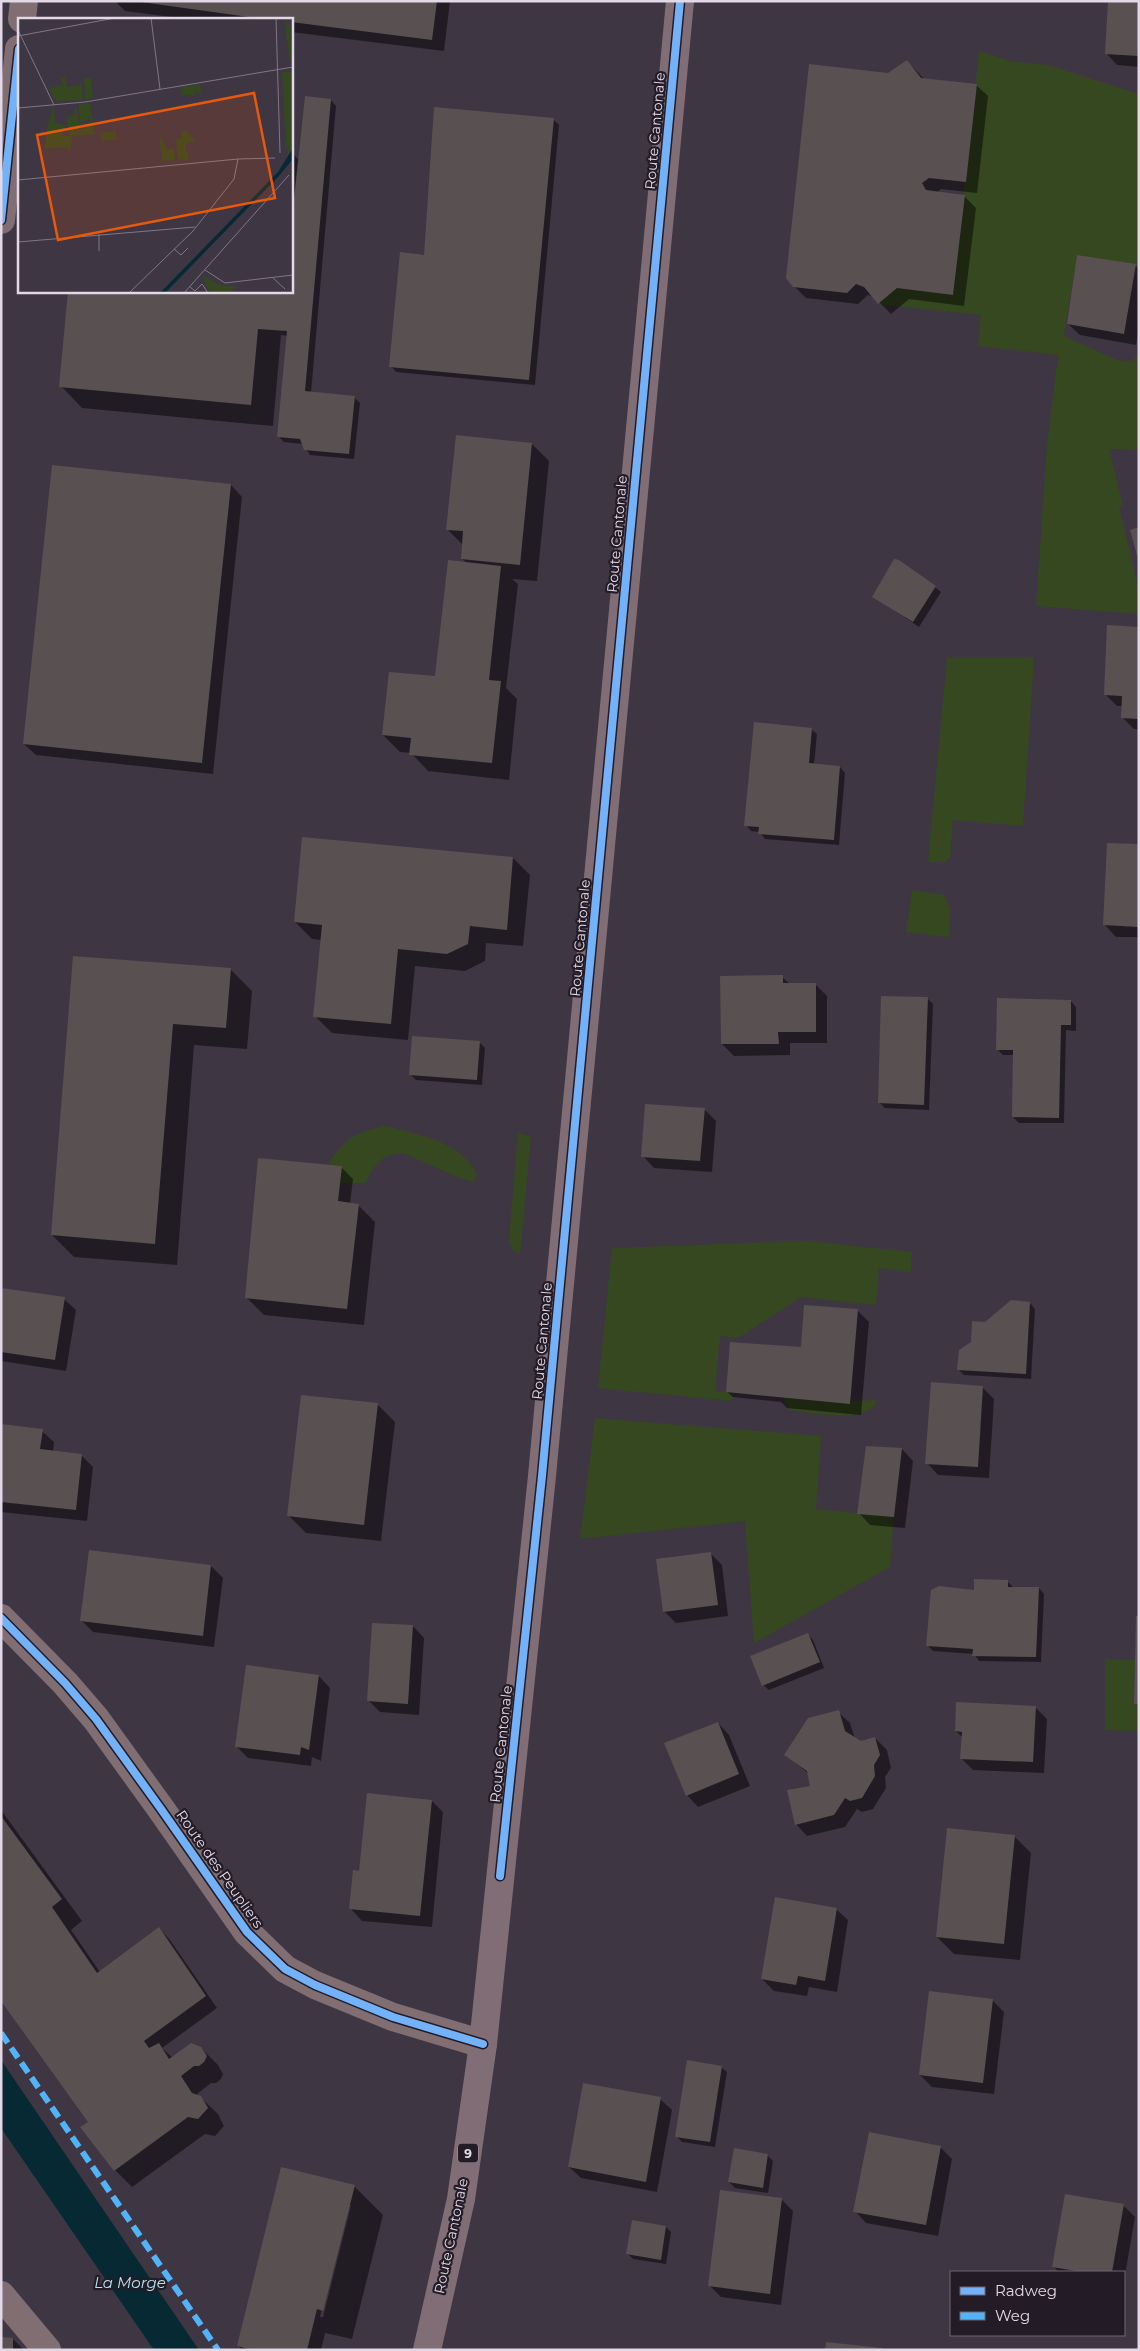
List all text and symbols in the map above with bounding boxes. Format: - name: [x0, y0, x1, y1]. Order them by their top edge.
- inset map: [18, 18, 292, 292]
- street label: Route Cantonale: [641, 72, 669, 190]
- street label: Route Cantonale: [603, 475, 631, 593]
- street label: Route Cantonale: [566, 879, 594, 997]
- street label: Route Cantonale: [528, 1282, 556, 1400]
- street label: Route Cantonale: [486, 1685, 516, 1803]
- street label: Route des Peupliers: [172, 1807, 268, 1932]
- road number: 9: [458, 2144, 478, 2162]
- street label: Route Cantonale: [430, 2177, 472, 2295]
- legend: [950, 2271, 1125, 2336]
- water label: La Morge: [94, 2273, 166, 2292]
- text: Radweg: [995, 2281, 1057, 2300]
- text: Weg: [995, 2306, 1030, 2325]

